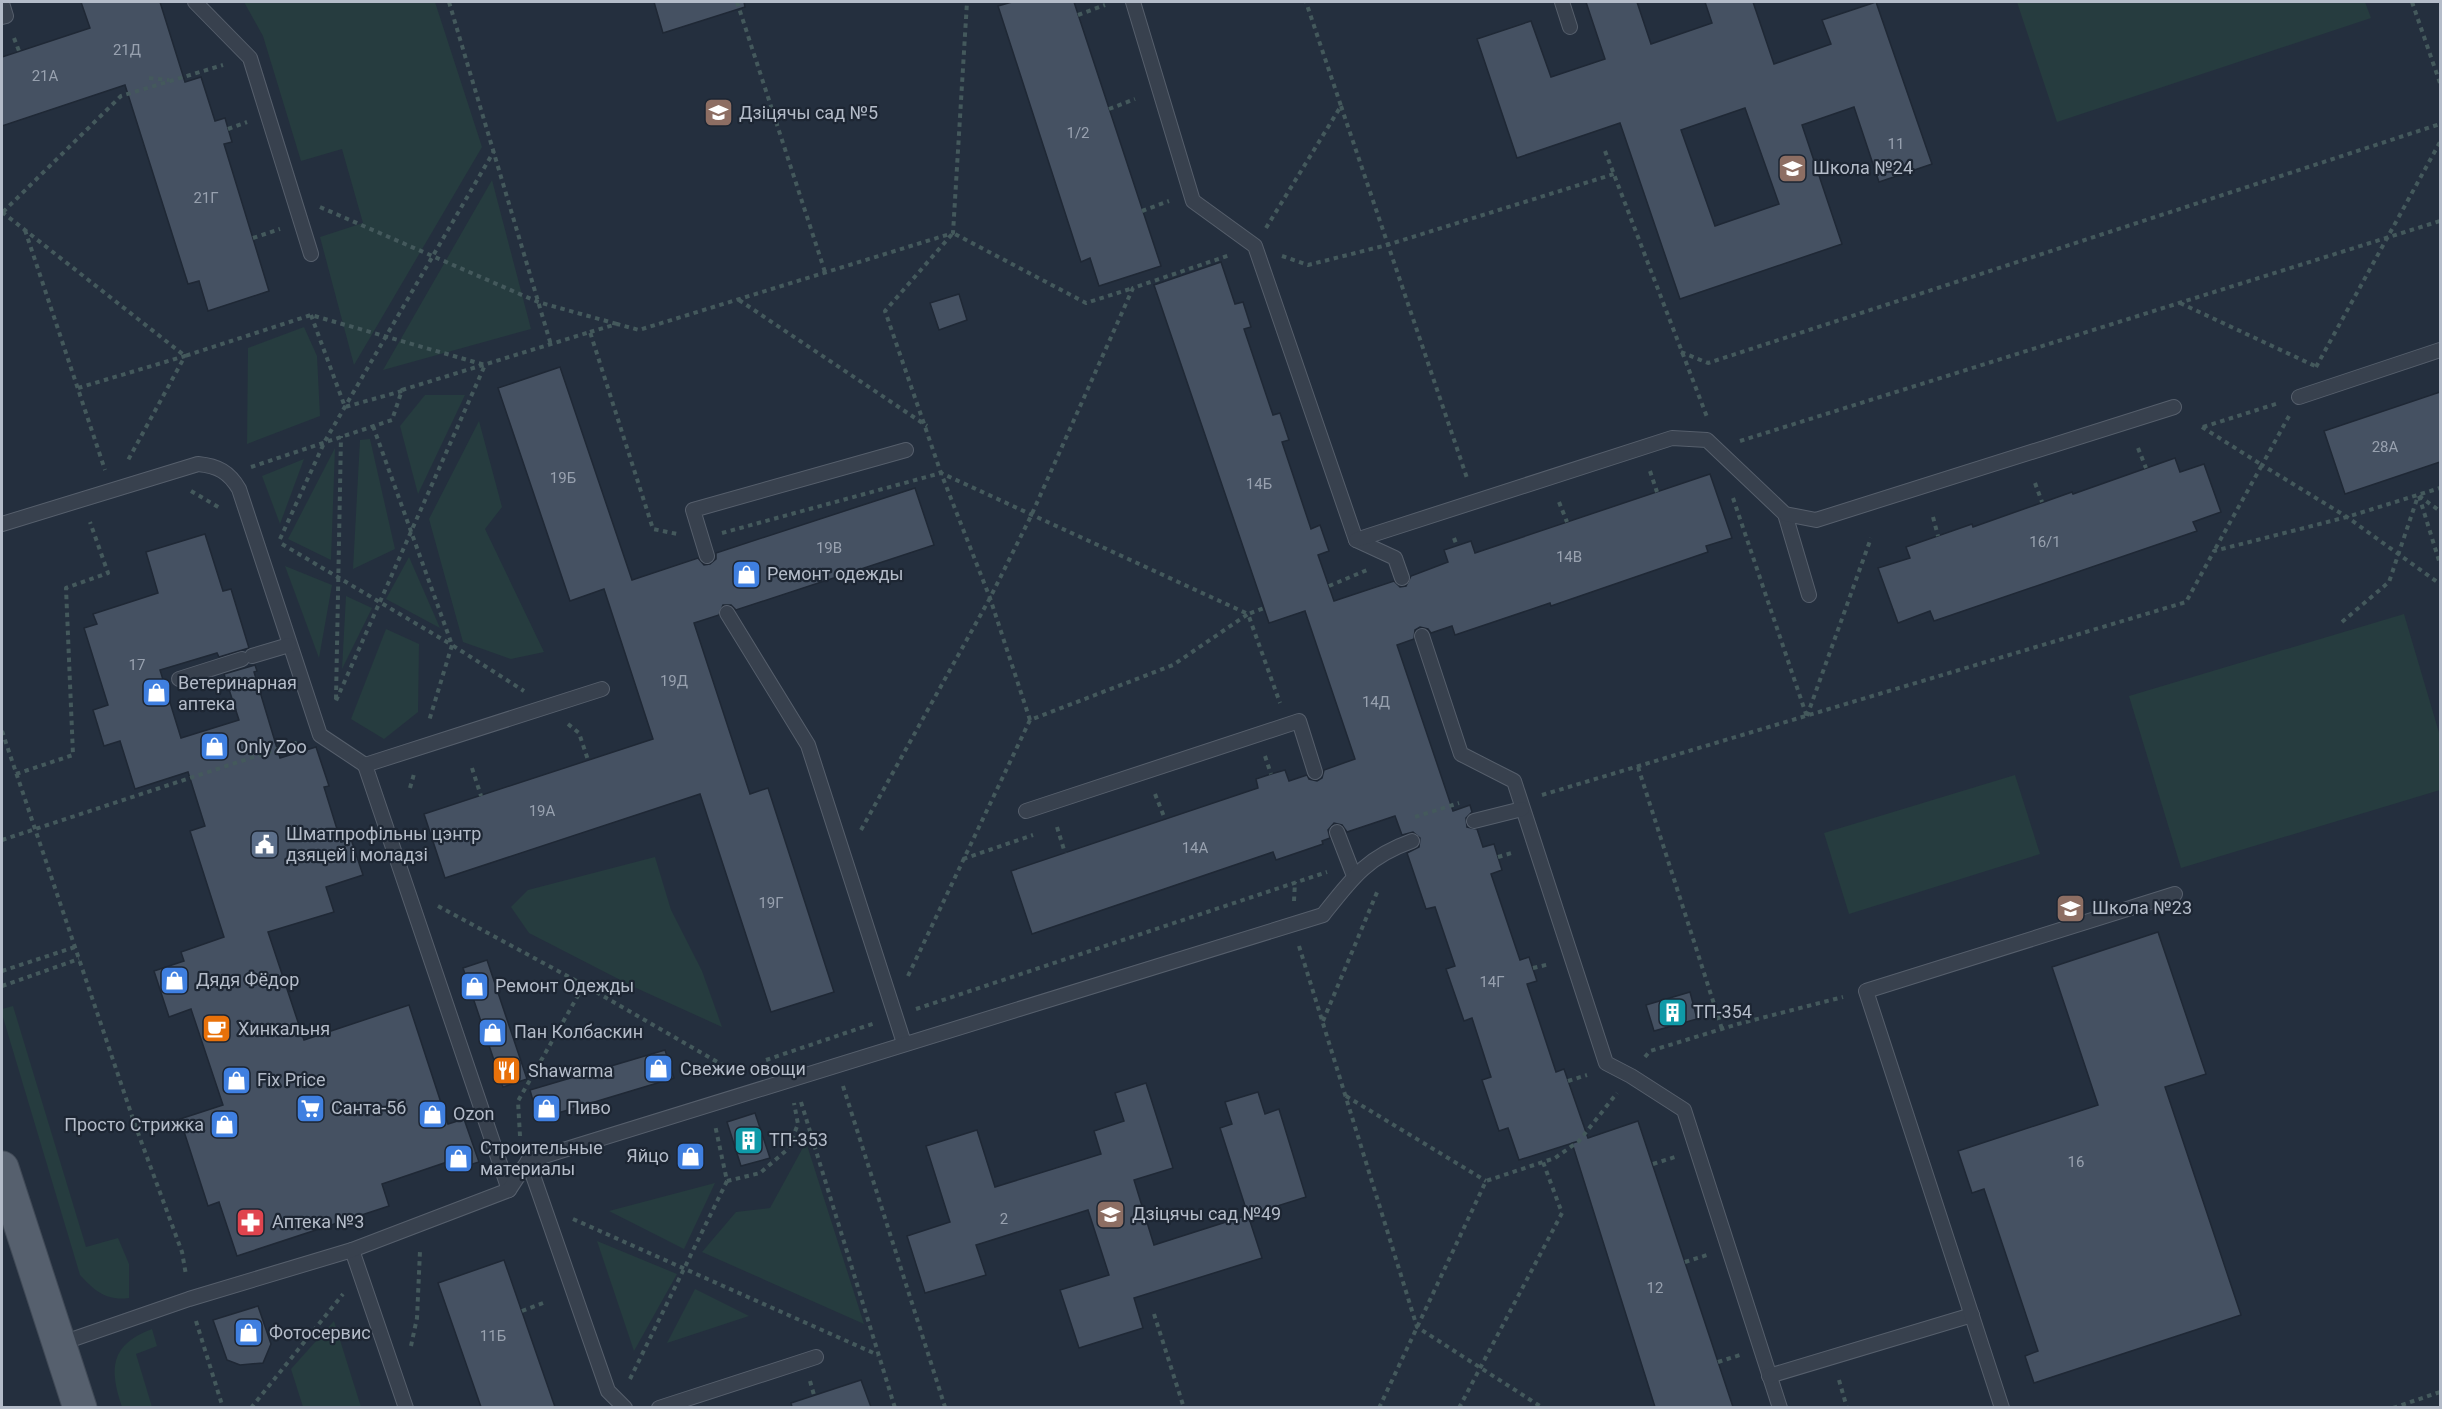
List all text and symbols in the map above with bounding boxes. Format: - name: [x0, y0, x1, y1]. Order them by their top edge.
- house number: 21Д: [113, 41, 141, 59]
- house number: 21А: [32, 67, 59, 85]
- school or university icon: Дзіцячы сад №5: [702, 97, 734, 129]
- place label: Дзіцячы сад №5: [739, 102, 878, 123]
- house number: 1/2: [1066, 124, 1090, 142]
- house number: 11: [1888, 135, 1904, 153]
- school or university icon: Школа №24: [1776, 152, 1808, 184]
- place label: Школа №24: [1813, 157, 1913, 178]
- house number: 21Г: [193, 189, 219, 207]
- house number: 28А: [2372, 438, 2399, 456]
- house number: 19Б: [550, 469, 576, 487]
- house number: 14Б: [1246, 475, 1272, 493]
- house number: 16/1: [2029, 533, 2061, 551]
- house number: 19В: [816, 539, 842, 557]
- house number: 14В: [1556, 548, 1582, 566]
- shop icon: Ремонт одежды: [730, 558, 762, 590]
- place label: Ремонт одежды: [767, 563, 904, 584]
- house number: 17: [129, 656, 145, 674]
- place label: Ветеринарная аптека: [178, 672, 297, 714]
- house number: 19Д: [660, 672, 688, 690]
- shop icon: Ветеринарная аптека: [141, 677, 173, 709]
- house number: 14Д: [1362, 693, 1390, 711]
- shop icon: Only Zoo: [199, 731, 231, 763]
- place label: Only Zoo: [236, 736, 307, 757]
- house number: 19А: [529, 802, 556, 820]
- place label: Шматпрофільны цэнтр дзяцей і моладзі: [286, 823, 481, 865]
- public building icon: Шматпрофільны цэнтр дзяцей і моладзі: [249, 828, 281, 860]
- house number: 14А: [1182, 839, 1209, 857]
- school or university icon: Школа №23: [2055, 892, 2087, 924]
- house number: 19Г: [758, 894, 784, 912]
- place label: Школа №23: [2092, 897, 2192, 918]
- shop icon: Дядя Фёдор: [159, 964, 191, 996]
- place label: Дядя Фёдор: [196, 969, 299, 990]
- shop icon: Ремонт Одежды: [458, 970, 490, 1002]
- house number: 14Г: [1479, 973, 1505, 991]
- place label: Ремонт Одежды: [495, 975, 634, 996]
- building icon: ТП-354: [1656, 996, 1688, 1028]
- place label: ТП-354: [1693, 1001, 1752, 1022]
- cafe icon: Хинкальня: [201, 1013, 233, 1045]
- shop icon: Пан Колбаскин: [477, 1016, 509, 1048]
- place label: Хинкальня: [238, 1018, 330, 1039]
- place label: Пан Колбаскин: [514, 1021, 643, 1042]
- shop icon: Свежие овощи: [643, 1053, 675, 1085]
- restaurant icon: Shawarma: [491, 1055, 523, 1087]
- place label: Свежие овощи: [680, 1058, 806, 1079]
- place label: Shawarma: [528, 1060, 613, 1081]
- shop icon: Fix Price: [220, 1064, 252, 1096]
- place label: Fix Price: [257, 1069, 326, 1090]
- supermarket icon: Санта-56: [294, 1092, 326, 1124]
- shop icon: Пиво: [530, 1092, 562, 1124]
- place label: Санта-56: [331, 1097, 406, 1118]
- place label: Пиво: [567, 1097, 611, 1118]
- shop icon: Ozon: [416, 1098, 448, 1130]
- place label: Ozon: [453, 1103, 494, 1124]
- shop icon: Просто Стрижка: [209, 1109, 241, 1141]
- place label: Просто Стрижка: [64, 1114, 204, 1135]
- building icon: ТП-353: [732, 1124, 764, 1156]
- place label: ТП-353: [769, 1129, 828, 1150]
- place label: Строительные материалы: [480, 1137, 603, 1179]
- shop icon: Яйцо: [674, 1140, 706, 1172]
- shop icon: Строительные материалы: [443, 1142, 475, 1174]
- place label: Яйцо: [626, 1145, 669, 1166]
- house number: 16: [2068, 1153, 2084, 1171]
- school or university icon: Дзіцячы сад №49: [1095, 1198, 1127, 1230]
- place label: Дзіцячы сад №49: [1132, 1203, 1281, 1224]
- pharmacy icon: Аптека №3: [235, 1206, 267, 1238]
- house number: 2: [1000, 1210, 1008, 1228]
- place label: Аптека №3: [272, 1211, 364, 1232]
- house number: 12: [1647, 1279, 1663, 1297]
- shop icon: Фотосервис: [232, 1317, 264, 1349]
- place label: Фотосервис: [269, 1322, 371, 1343]
- house number: 11Б: [480, 1327, 506, 1345]

